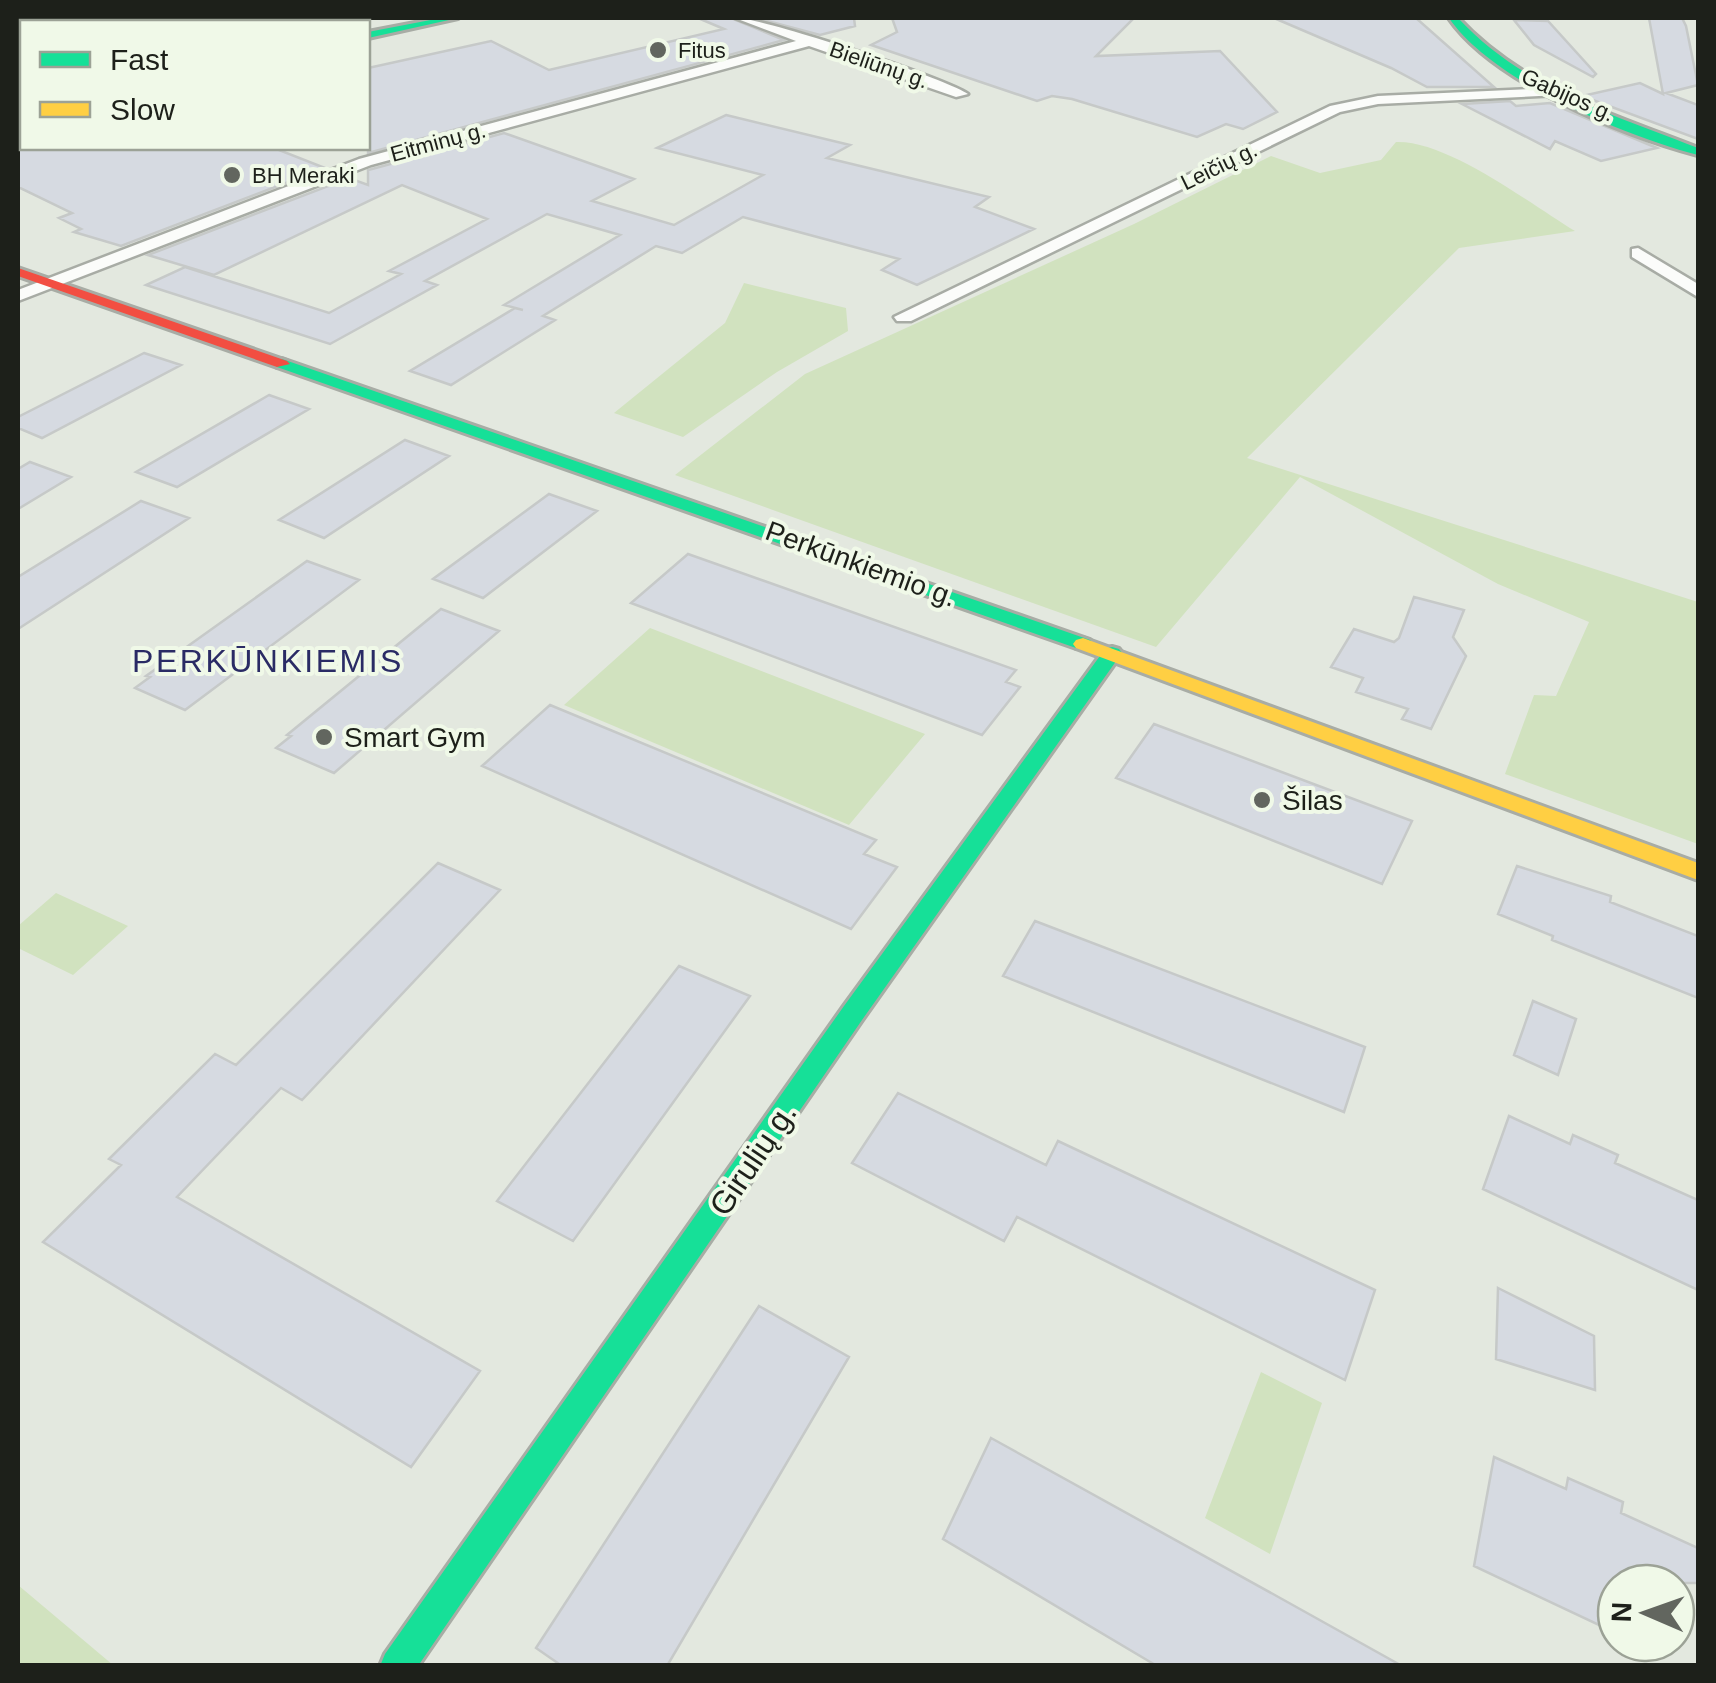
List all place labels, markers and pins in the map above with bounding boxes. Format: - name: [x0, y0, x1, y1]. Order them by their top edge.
- place label: Fitus: [678, 38, 726, 63]
- marker: Fitus: [647, 39, 669, 61]
- place label: BH Meraki: [252, 163, 355, 188]
- marker: BH Meraki: [221, 164, 243, 186]
- place label: Smart Gym: [344, 722, 486, 753]
- marker: Smart Gym: [313, 726, 335, 748]
- place label: Šilas: [1282, 785, 1343, 816]
- marker: Šilas: [1251, 789, 1273, 811]

